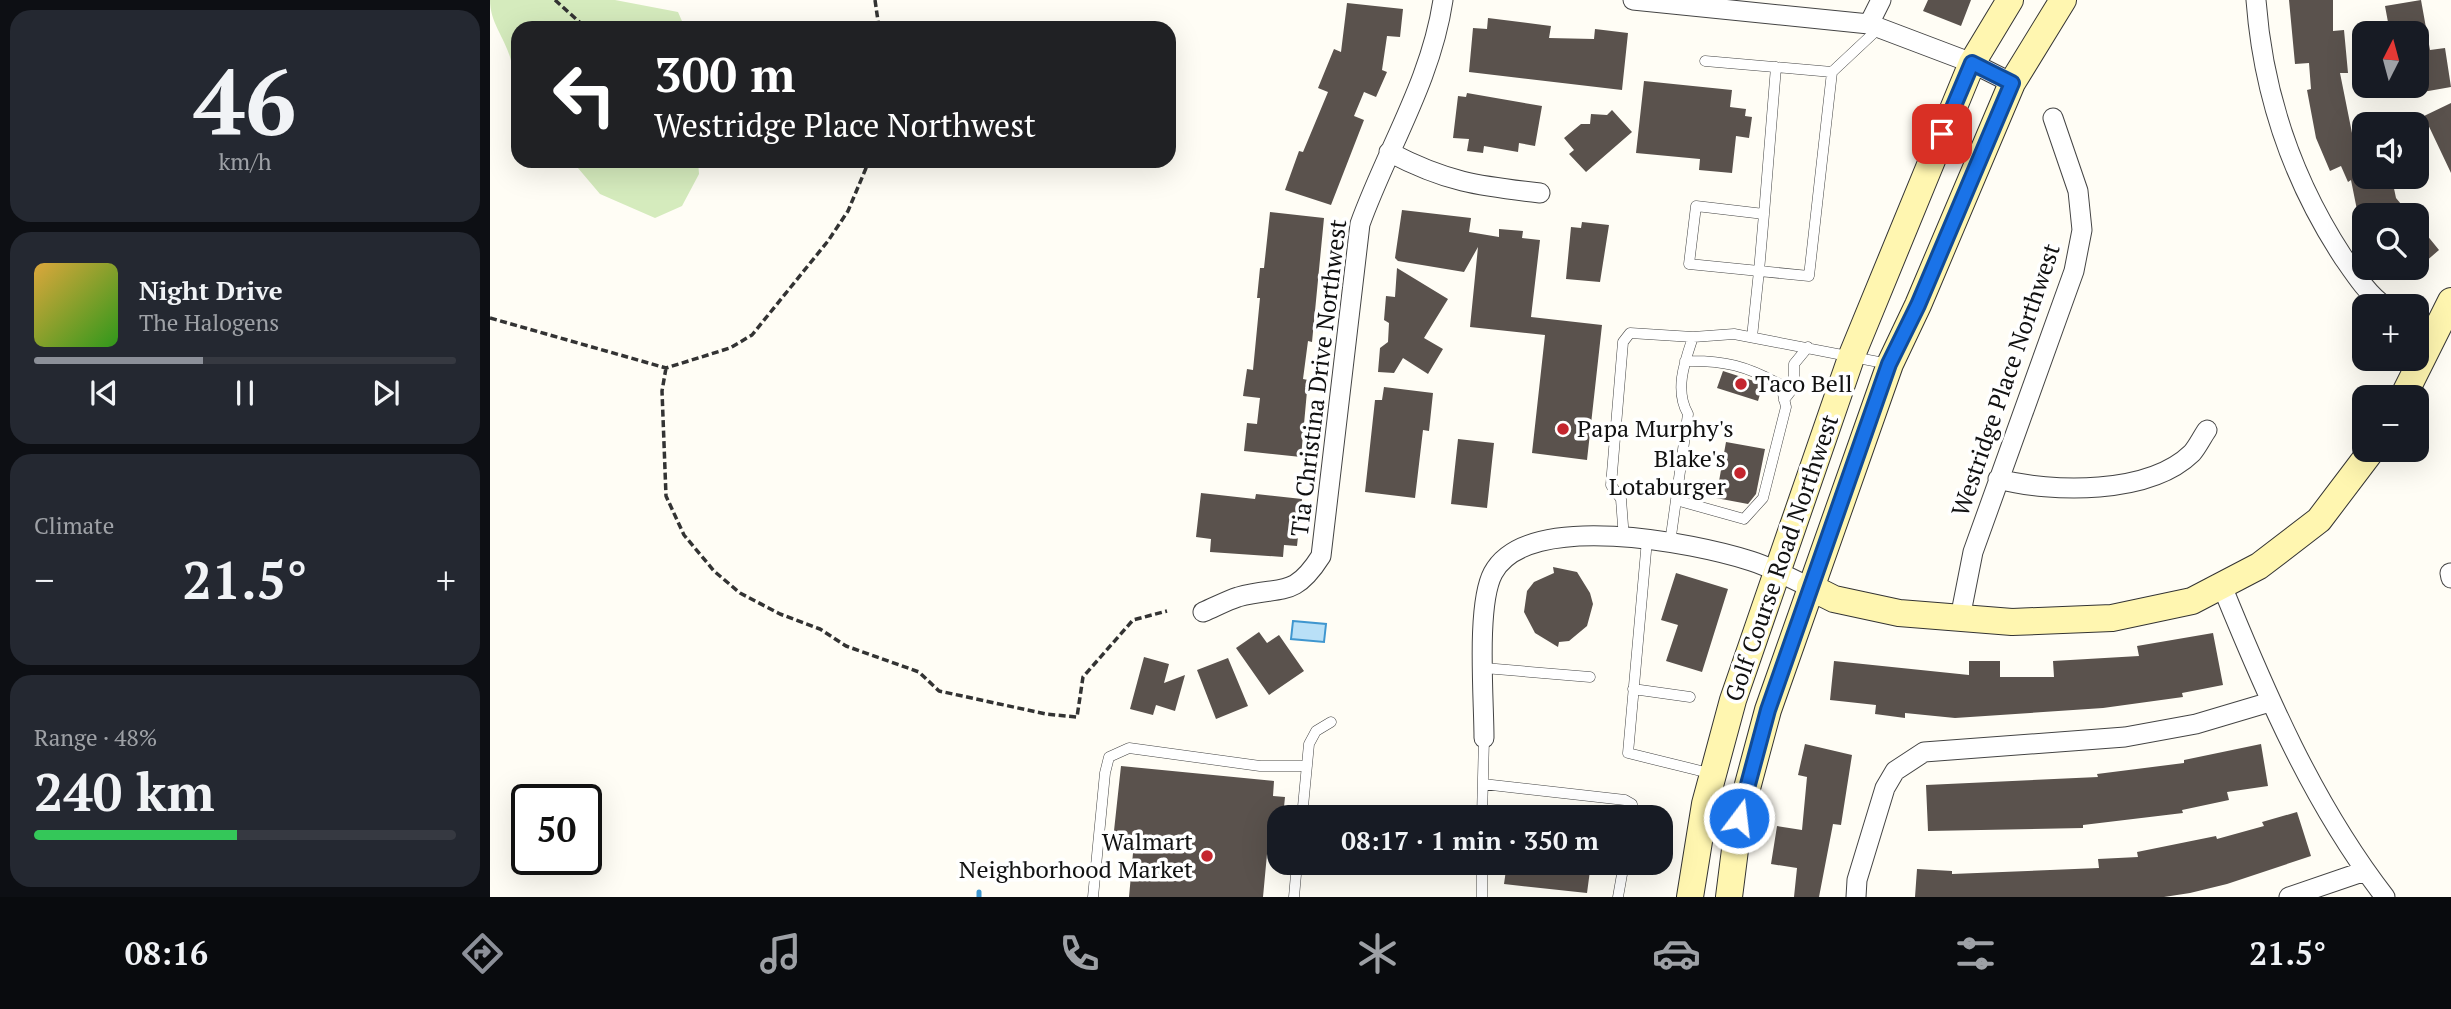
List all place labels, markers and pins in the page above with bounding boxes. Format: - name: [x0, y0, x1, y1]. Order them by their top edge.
- pin: [1912, 104, 1972, 164]
- place label: Taco Bell: [1755, 367, 1852, 399]
- marker: Taco Bell: [1733, 376, 1749, 392]
- place label: Papa Murphy's: [1577, 412, 1734, 444]
- marker: Papa Murphy's: [1555, 421, 1571, 437]
- place label: Blake's Lotaburger: [1609, 442, 1727, 502]
- marker: Blake's Lotaburger: [1732, 465, 1748, 481]
- place label: Walmart Neighborhood Market: [959, 825, 1193, 885]
- marker: Walmart Neighborhood Market: [1199, 848, 1215, 864]

